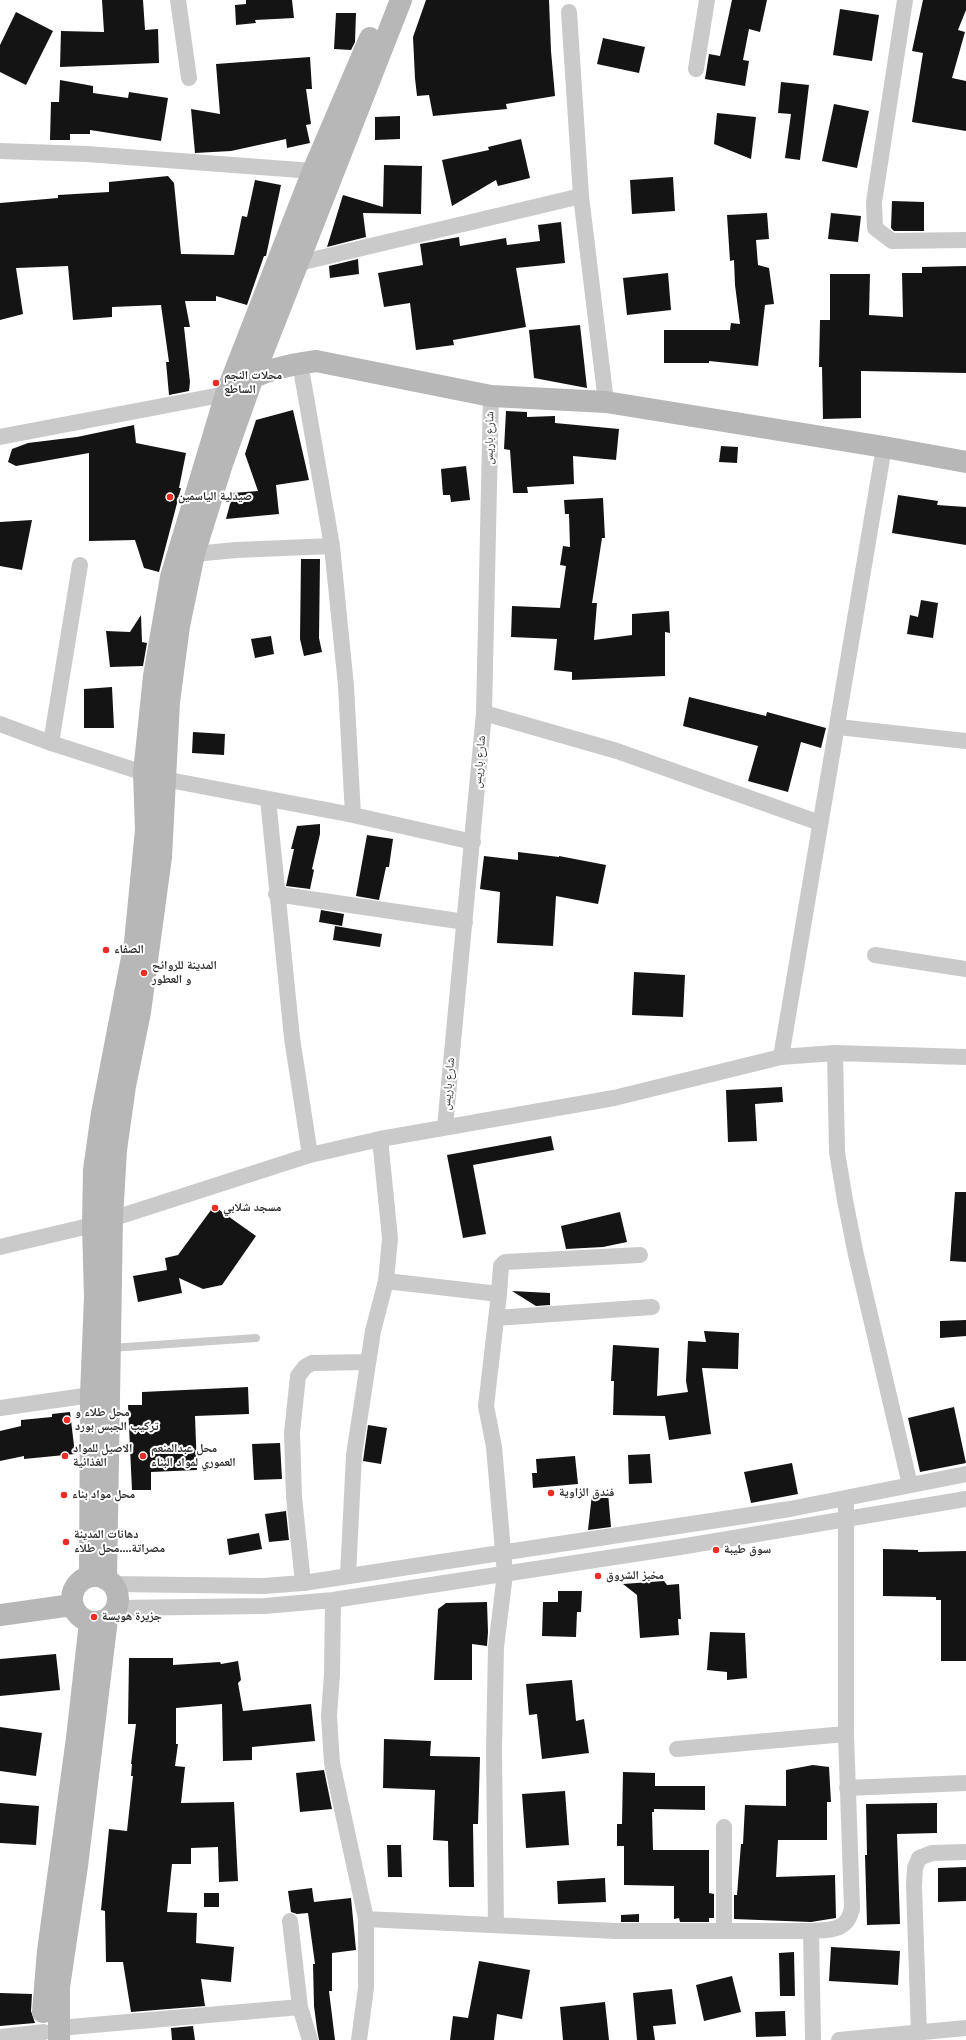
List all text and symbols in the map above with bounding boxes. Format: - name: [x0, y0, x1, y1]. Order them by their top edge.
- place label: محلات النجم الساطع: [224, 369, 282, 397]
- marker: محلات النجم الساطع: [211, 378, 221, 388]
- street label: شارع باريس: [482, 411, 498, 465]
- place label: صيدلية الياسمين: [178, 490, 252, 504]
- marker: صيدلية الياسمين: [165, 492, 175, 502]
- street label: شارع باريس: [471, 735, 489, 789]
- place label: الصفاء: [114, 943, 144, 957]
- marker: الصفاء: [101, 945, 111, 955]
- place label: المدينة للروائح و العطور: [152, 959, 217, 987]
- marker: المدينة للروائح و العطور: [139, 968, 149, 978]
- street label: شارع باريس: [440, 1057, 458, 1111]
- place label: مسجد شلابي: [223, 1201, 282, 1215]
- marker: مسجد شلابي: [210, 1203, 220, 1213]
- place label: محل طلاء و تركيب الجبس بورد: [75, 1406, 159, 1434]
- marker: محل طلاء و تركيب الجبس بورد: [62, 1415, 72, 1425]
- place label: الاصيل للمواد الغذائية: [73, 1442, 132, 1470]
- place label: محل عبدالمنعم العموري لمواد البناء: [151, 1442, 236, 1470]
- marker: الاصيل للمواد الغذائية: [60, 1451, 70, 1461]
- marker: محل عبدالمنعم العموري لمواد البناء: [138, 1451, 148, 1461]
- place label: فندق الزاوية: [559, 1486, 614, 1500]
- place label: محل مواد بناء: [72, 1488, 135, 1502]
- marker: فندق الزاوية: [546, 1488, 556, 1498]
- marker: محل مواد بناء: [59, 1490, 69, 1500]
- place label: دهانات المدينة مصراتة....محل طلاء: [74, 1528, 165, 1556]
- marker: دهانات المدينة مصراتة....محل طلاء: [61, 1537, 71, 1547]
- place label: سوق طيبة: [724, 1543, 771, 1557]
- marker: سوق طيبة: [711, 1545, 721, 1555]
- place label: مخبز الشروق: [606, 1569, 664, 1583]
- marker: مخبز الشروق: [593, 1571, 603, 1581]
- place label: جزيرة هويسة: [102, 1610, 162, 1624]
- marker: جزيرة هويسة: [89, 1612, 99, 1622]

